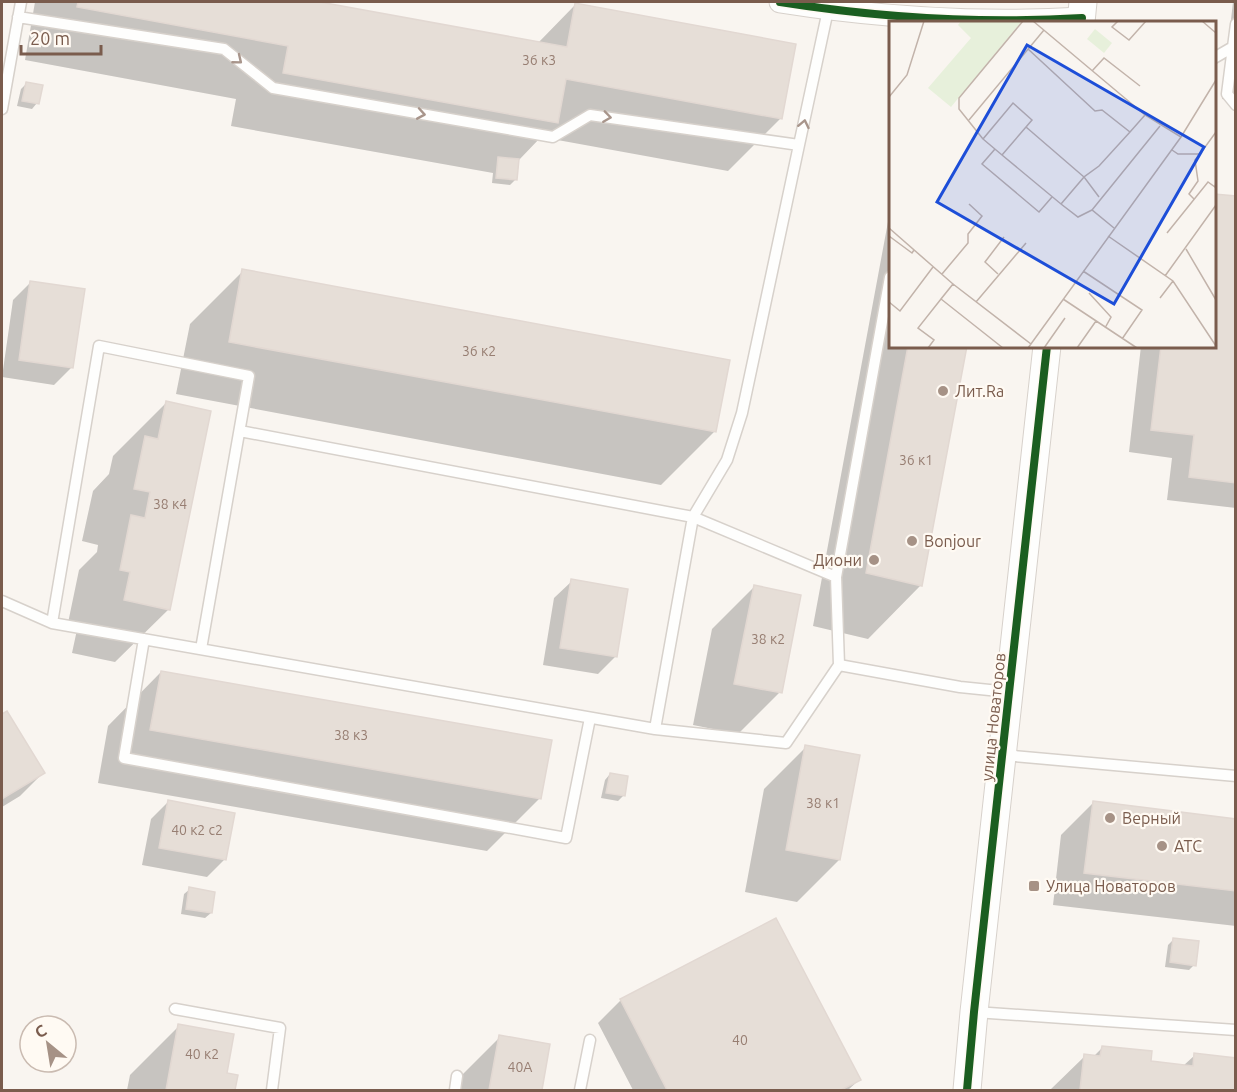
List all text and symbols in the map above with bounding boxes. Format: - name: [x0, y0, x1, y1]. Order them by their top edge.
- scale bar: [21, 18, 100, 56]
- inset map: [889, 21, 1216, 348]
- text: 20 m: [30, 28, 70, 48]
- house number: 36 к3: [522, 52, 556, 68]
- one-way arrow: [231, 53, 242, 64]
- one-way arrow: [415, 107, 425, 120]
- one-way arrow: [603, 111, 612, 123]
- one-way arrow: [796, 119, 809, 129]
- house number: 36 к2: [462, 343, 496, 359]
- place label: Лит.Ra: [955, 382, 1004, 400]
- marker: Лит.Ra: [936, 384, 950, 398]
- house number: 36 к1: [899, 452, 933, 468]
- house number: 38 к4: [153, 496, 187, 512]
- place label: Bonjour: [924, 532, 981, 550]
- marker: Bonjour: [905, 534, 919, 548]
- place label: Диони: [813, 551, 862, 569]
- marker: Диони: [867, 553, 881, 567]
- house number: 38 к2: [751, 631, 785, 647]
- street label: улица Новаторов: [977, 652, 1009, 782]
- house number: 38 к3: [334, 727, 368, 743]
- house number: 38 к1: [806, 795, 840, 811]
- place label: Верный: [1122, 809, 1181, 827]
- marker: Верный: [1103, 811, 1117, 825]
- house number: 40 к2 с2: [171, 822, 223, 838]
- place label: АТС: [1174, 837, 1202, 855]
- marker: АТС: [1155, 839, 1169, 853]
- place label: Улица Новаторов: [1046, 877, 1176, 895]
- marker: Улица Новаторов: [1027, 879, 1041, 893]
- north arrow: [18, 1014, 78, 1074]
- text: С: [32, 1021, 49, 1041]
- house number: 40: [732, 1032, 748, 1048]
- house number: 40 к2: [185, 1046, 219, 1062]
- house number: 40А: [508, 1059, 532, 1075]

